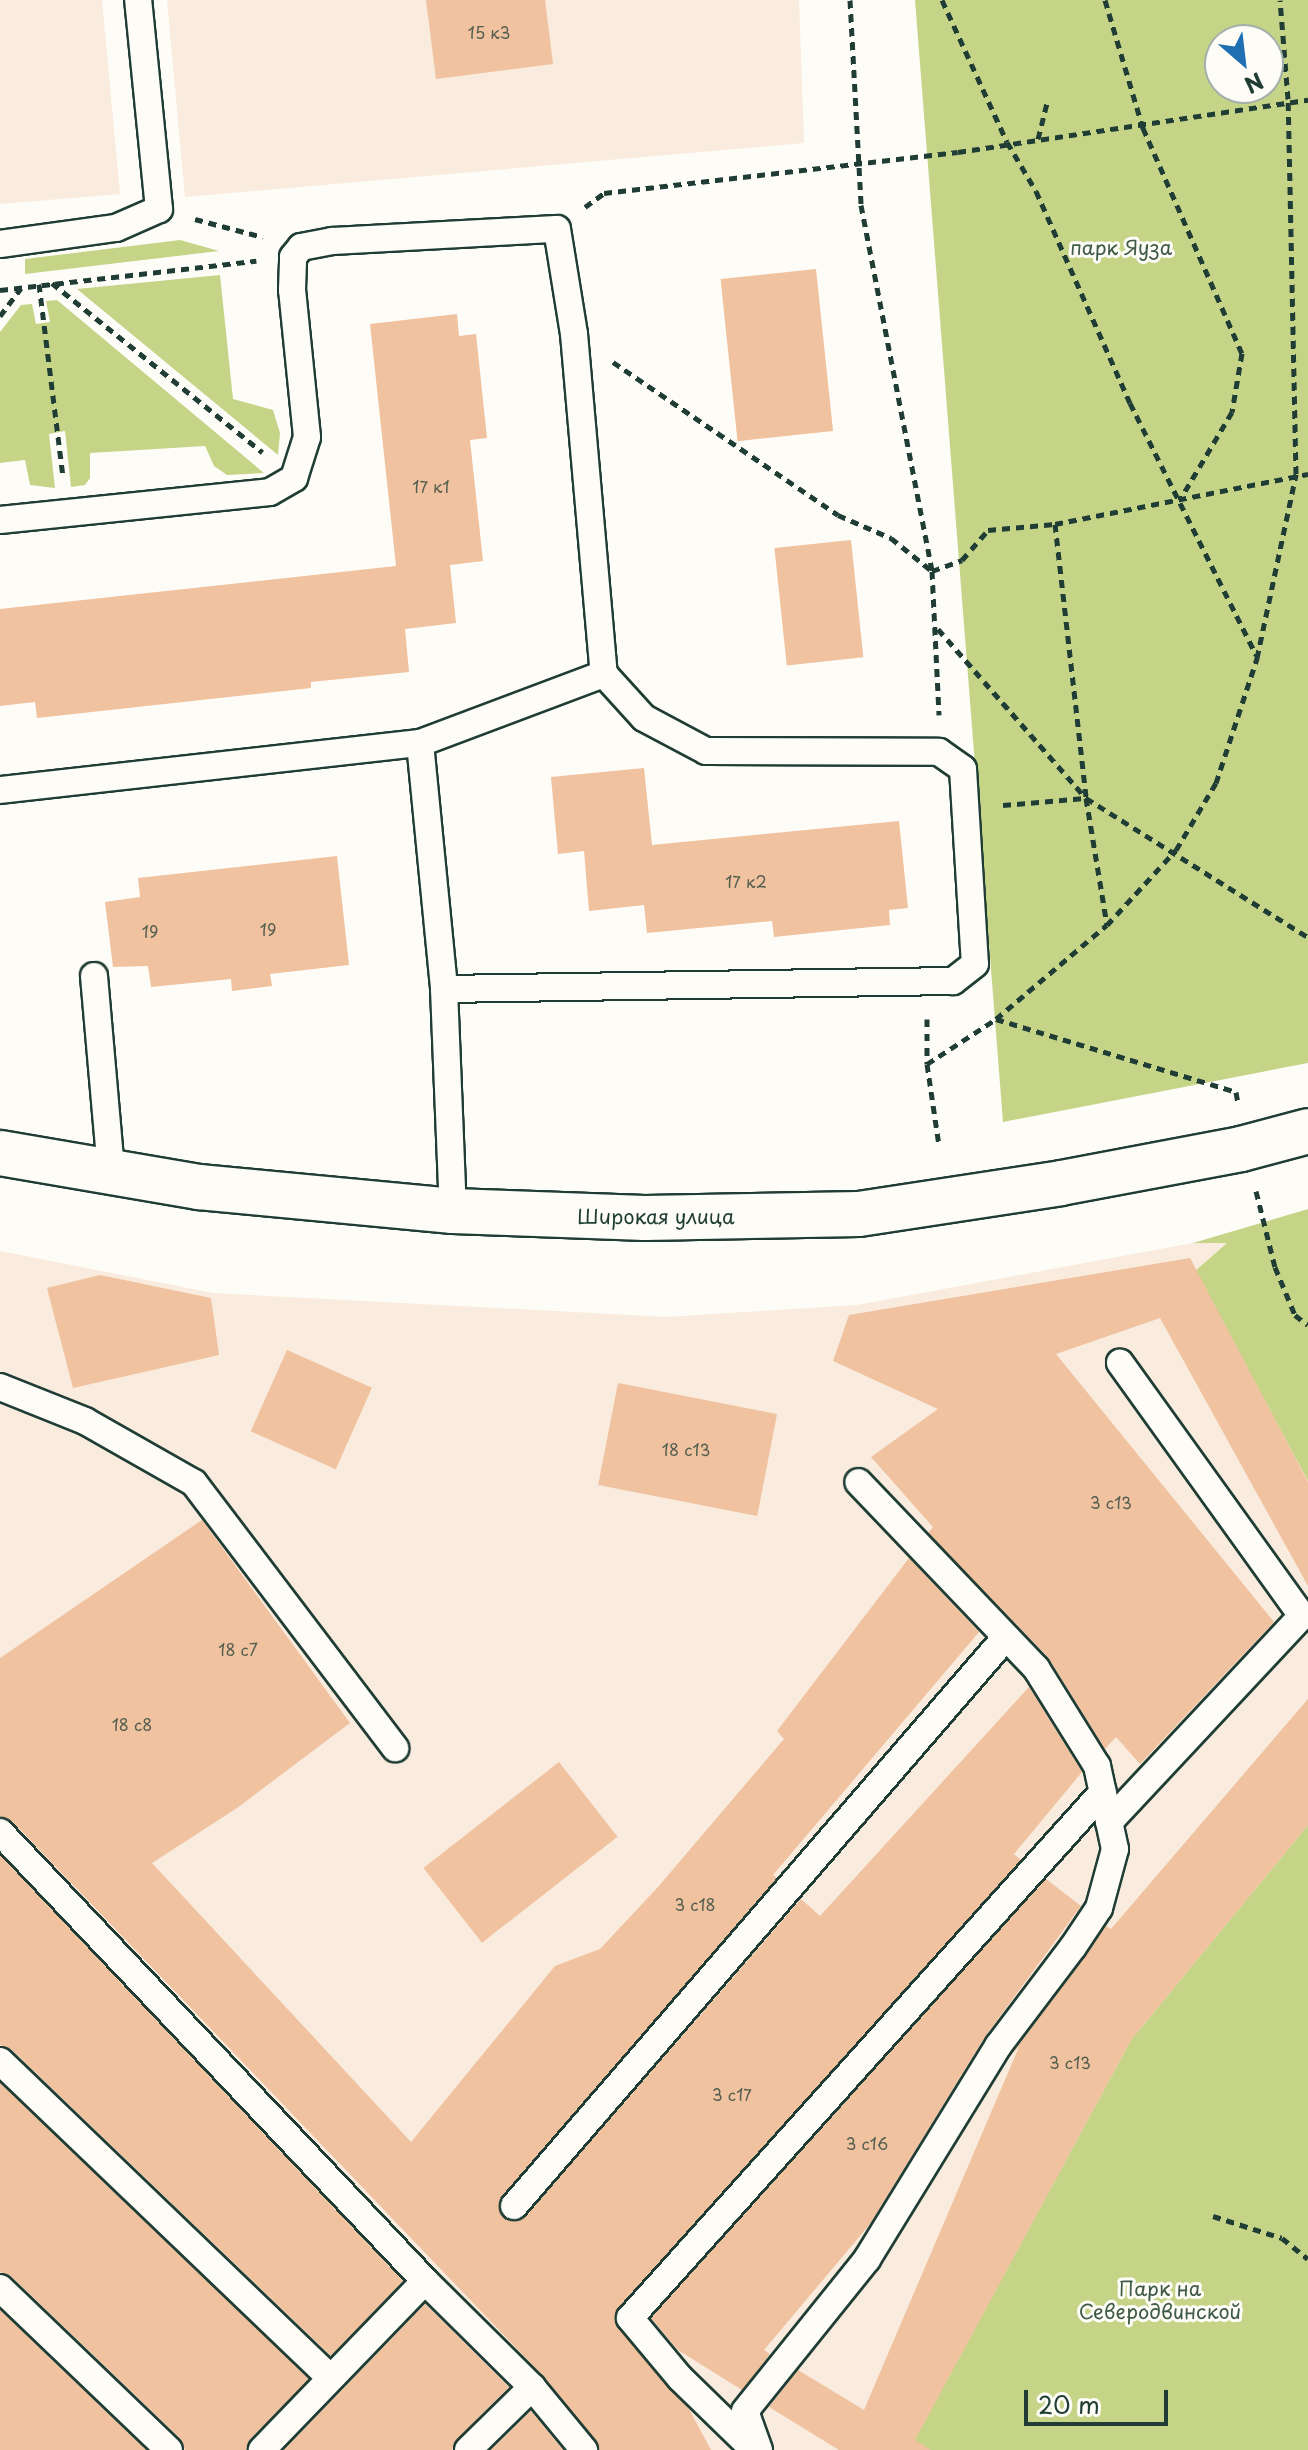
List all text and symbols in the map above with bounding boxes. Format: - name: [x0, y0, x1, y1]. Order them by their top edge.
- house number: 15 к3: [468, 22, 510, 42]
- north arrow: [1204, 24, 1284, 104]
- text: N: [1239, 65, 1270, 103]
- park label: парк Яуза: [1070, 235, 1172, 259]
- house number: 17 к1: [412, 476, 450, 496]
- house number: 17 к2: [725, 871, 767, 891]
- house number: 19: [260, 919, 276, 939]
- house number: 19: [142, 921, 158, 941]
- street label: Широкая улица: [577, 1204, 735, 1228]
- house number: 18 с13: [662, 1439, 710, 1459]
- house number: 3 с13: [1090, 1492, 1132, 1512]
- house number: 18 с7: [218, 1639, 258, 1659]
- house number: 18 с8: [112, 1714, 152, 1734]
- house number: 3 с18: [674, 1894, 716, 1914]
- house number: 3 с13: [1049, 2052, 1091, 2072]
- house number: 3 с17: [712, 2084, 752, 2104]
- house number: 3 с16: [846, 2133, 888, 2153]
- park label: Парк на Северодвинской: [1079, 2277, 1241, 2324]
- scale bar: [1028, 2374, 1172, 2424]
- text: 20 m: [1038, 2386, 1100, 2422]

